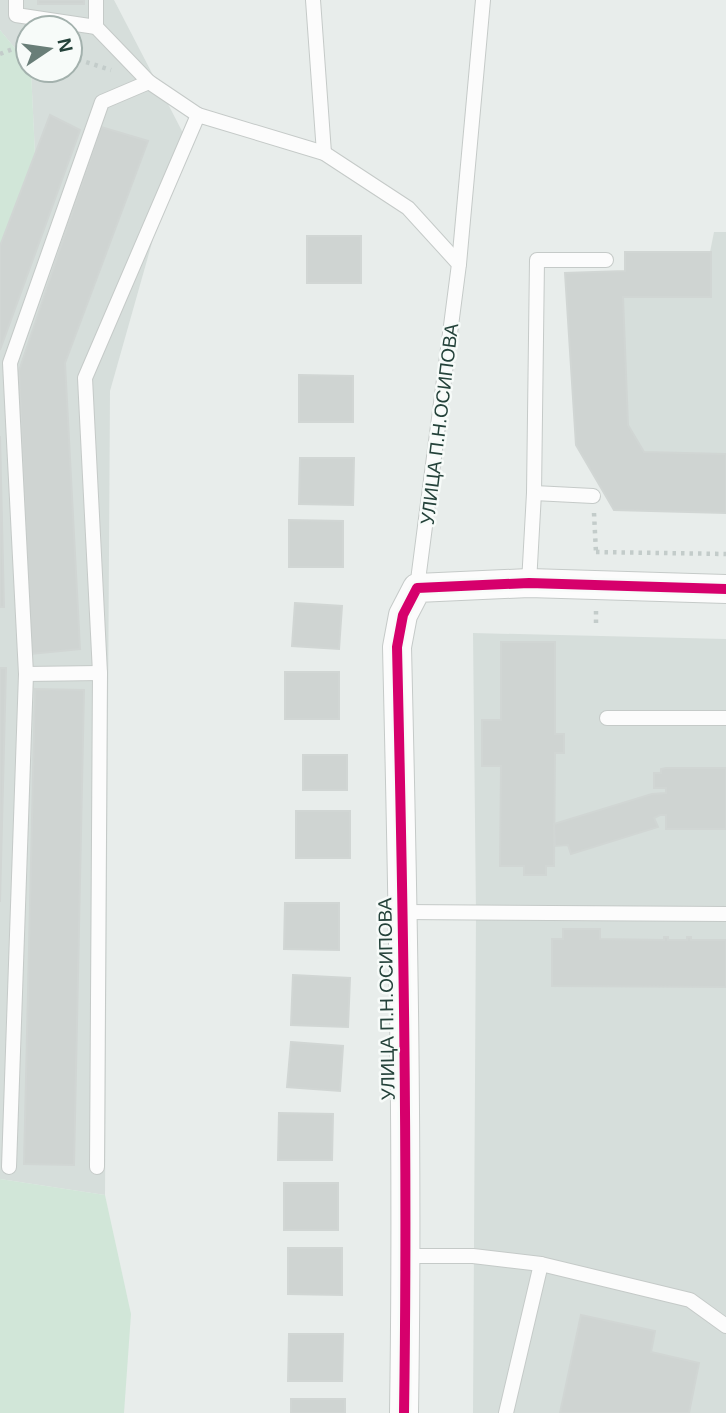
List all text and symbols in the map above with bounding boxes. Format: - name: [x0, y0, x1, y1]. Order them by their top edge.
- north arrow: [14, 14, 84, 84]
- text: N: [53, 36, 77, 54]
- street label: УЛИЦА П.Н.ОСИПОВА: [417, 322, 462, 526]
- street label: УЛИЦА П.Н.ОСИПОВА: [374, 897, 399, 1101]

